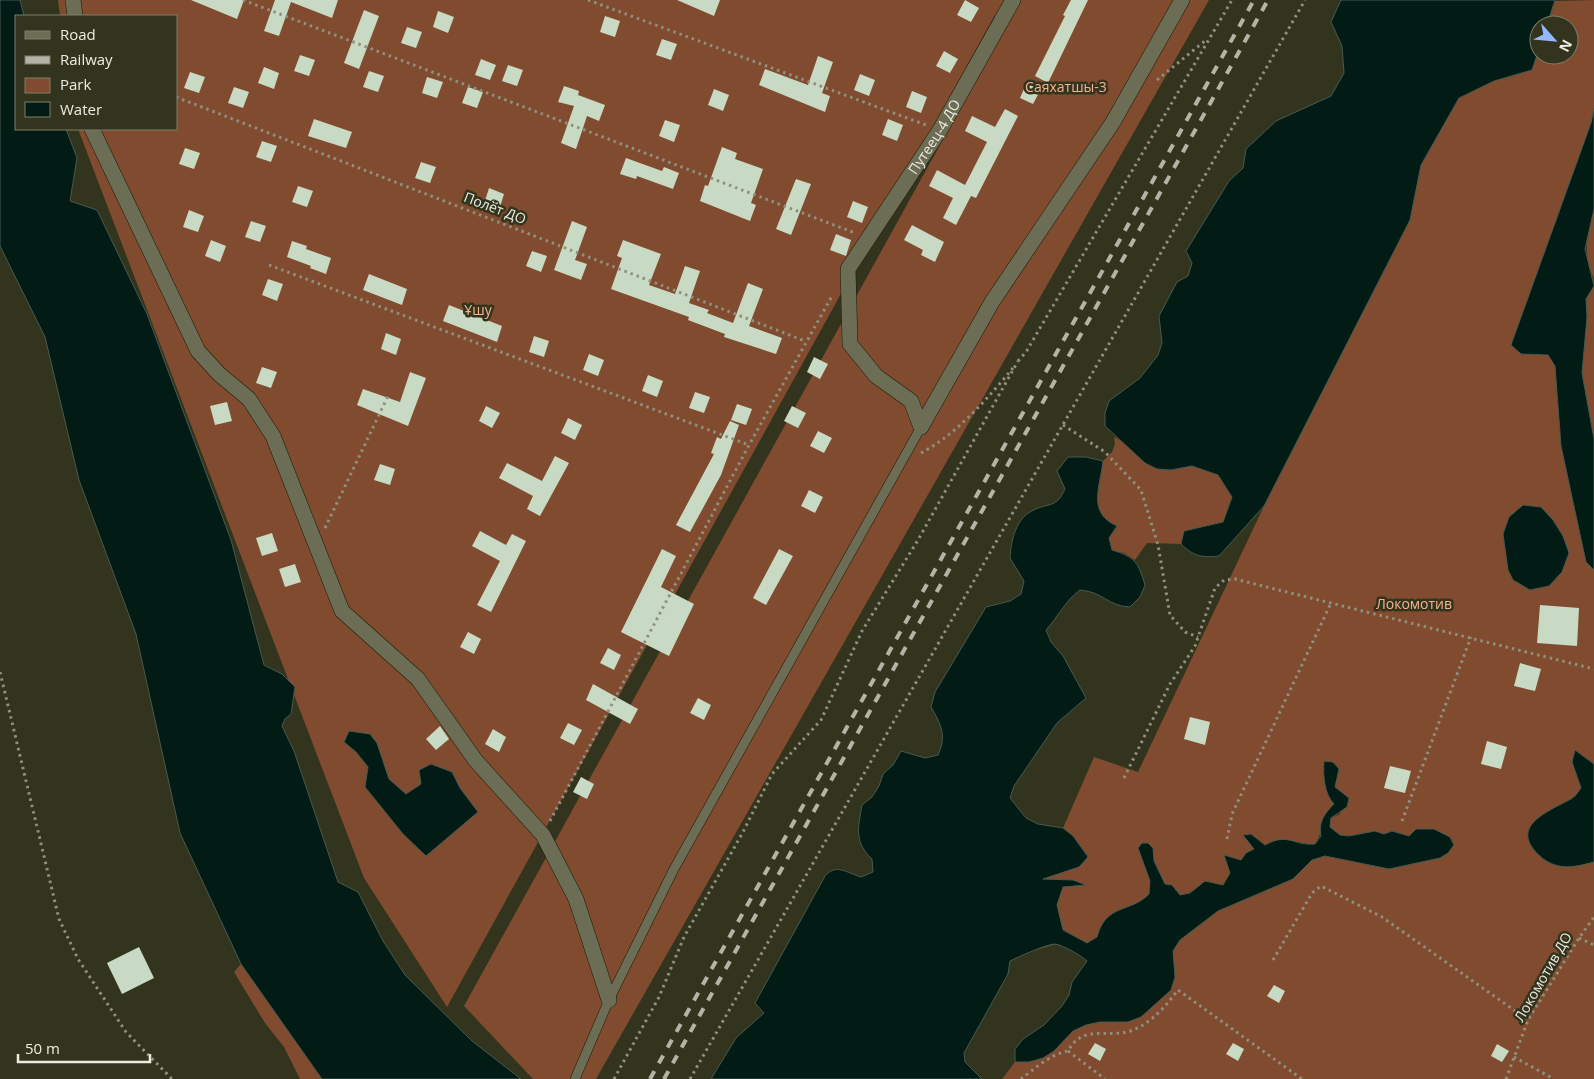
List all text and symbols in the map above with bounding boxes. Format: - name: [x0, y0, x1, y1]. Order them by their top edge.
- legend: [15, 15, 178, 130]
- north arrow: [1529, 15, 1579, 65]
- text: Road: [60, 24, 96, 44]
- text: N: [1555, 37, 1577, 56]
- text: Railway: [60, 49, 113, 69]
- text: Park: [60, 74, 91, 94]
- park label: Саяхатшы-3: [1025, 77, 1107, 96]
- street label: Путеец-4 ДО: [903, 96, 964, 178]
- text: Water: [60, 99, 102, 119]
- street label: Полёт ДО: [461, 187, 529, 228]
- park label: Ұшу: [464, 300, 493, 319]
- park label: Локомотив: [1376, 594, 1452, 613]
- street label: Локомотив ДО: [1509, 929, 1576, 1025]
- scale bar: [18, 1032, 150, 1064]
- text: 50 m: [25, 1038, 60, 1058]

